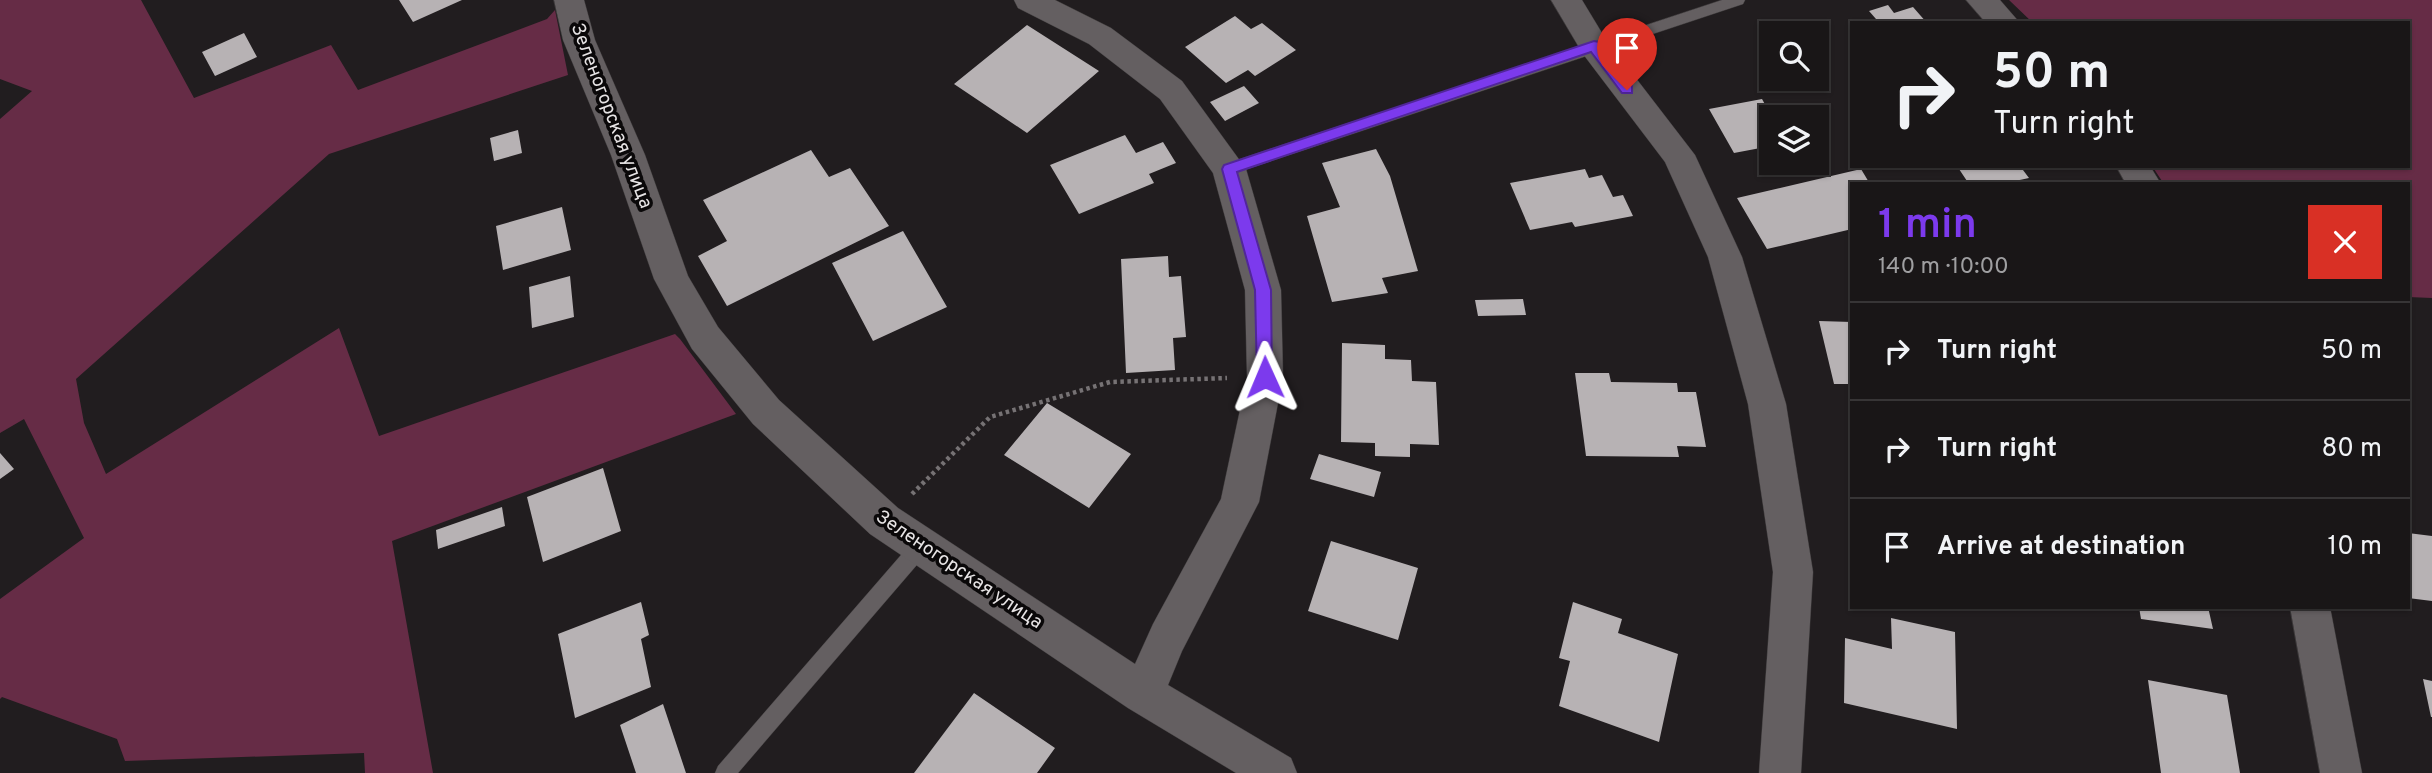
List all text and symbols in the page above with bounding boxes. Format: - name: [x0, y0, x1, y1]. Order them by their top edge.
- pin: [1597, 18, 1657, 90]
- street label: Зеленогорская улица: [565, 20, 657, 212]
- map controls: [1759, 21, 1829, 175]
- button: search: [1759, 21, 1829, 91]
- icon: arrive: [1608, 29, 1646, 67]
- text: 50 m: [1993, 44, 2110, 106]
- icon: right: [1878, 49, 1969, 140]
- button: layers: [1759, 105, 1829, 175]
- text: Turn right: [1993, 105, 2135, 145]
- text: 1 min: [1878, 200, 1977, 253]
- button: close: [2308, 205, 2382, 279]
- text: 140 m · 10:00: [1878, 253, 2009, 282]
- icon: right: [1878, 332, 1916, 370]
- text: Turn right: [1937, 335, 2057, 368]
- text: 50 m: [2321, 335, 2382, 368]
- position arrow: [1228, 340, 1302, 414]
- icon: right: [1878, 430, 1916, 468]
- text: Turn right: [1937, 433, 2057, 466]
- text: 80 m: [2322, 433, 2382, 466]
- street label: Зеленогорская улица: [871, 505, 1047, 635]
- icon: arrive: [1878, 528, 1916, 566]
- text: Arrive at destination: [1937, 531, 2185, 564]
- text: 10 m: [2327, 531, 2382, 564]

